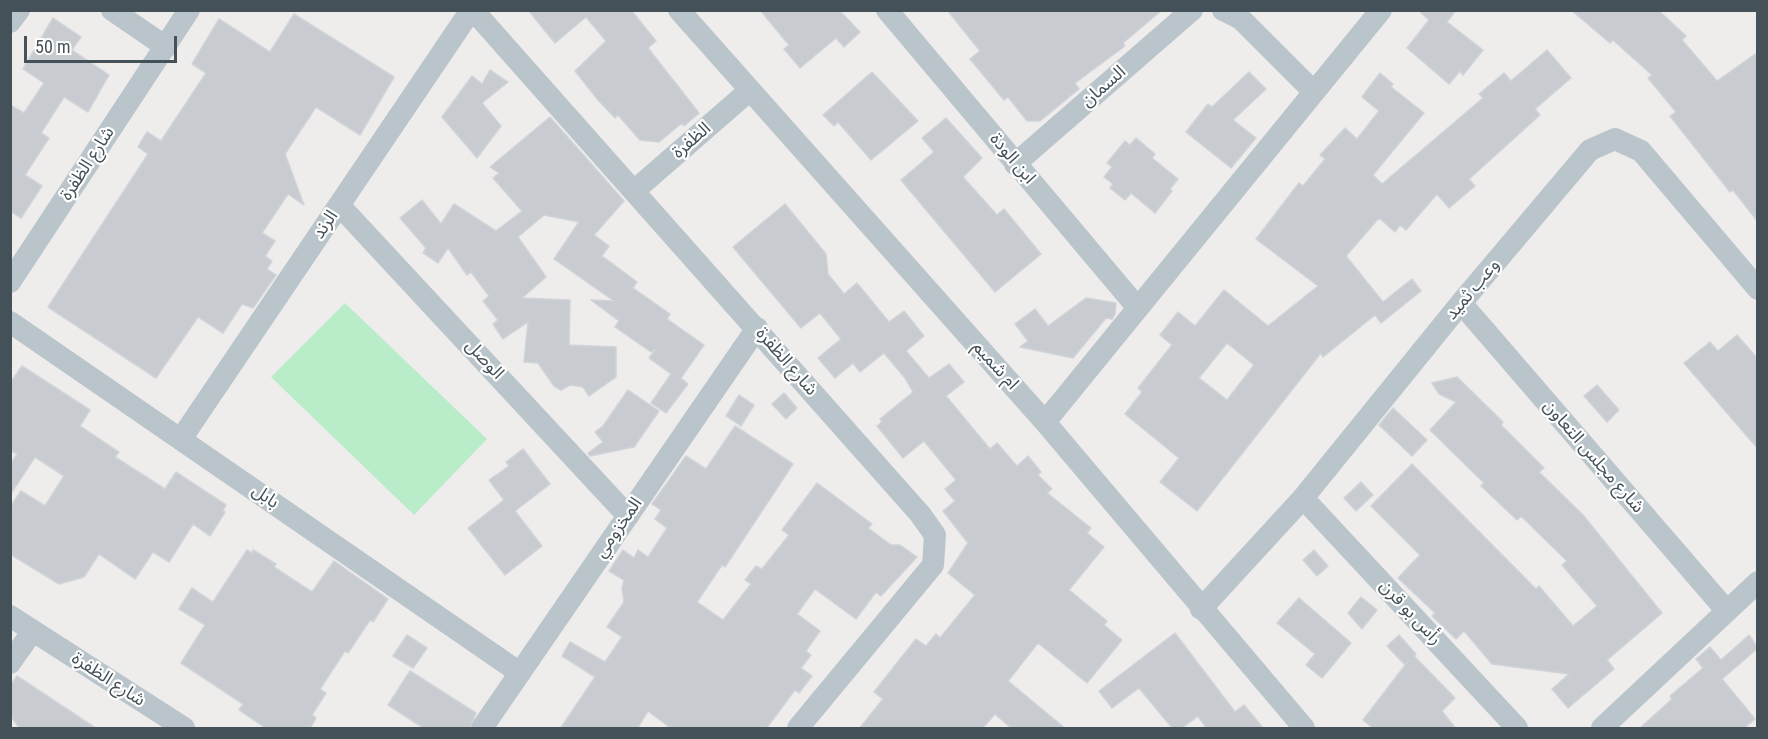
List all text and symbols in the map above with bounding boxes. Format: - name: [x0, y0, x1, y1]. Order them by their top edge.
- scale bar: [27, 24, 180, 62]
- text: 50 m: [35, 36, 70, 57]
- street label: السمان: [1077, 62, 1131, 112]
- street label: الظفرة: [668, 118, 716, 164]
- street label: شارع الظفرة: [56, 123, 120, 205]
- street label: ابن الودة: [985, 129, 1039, 189]
- street label: الرند: [309, 207, 343, 243]
- street label: وعب ثميد: [1441, 255, 1505, 325]
- street label: شارع الظفرة: [750, 323, 822, 401]
- street label: الوصل: [460, 336, 508, 384]
- street label: ام شميم: [967, 337, 1023, 395]
- street label: شارع مجلس التعاون: [1538, 396, 1648, 518]
- street label: بابل: [247, 480, 283, 514]
- street label: المخزومي: [590, 494, 648, 562]
- street label: رأس بو قرن: [1374, 576, 1446, 650]
- street label: شارع الظفرة: [67, 648, 149, 712]

